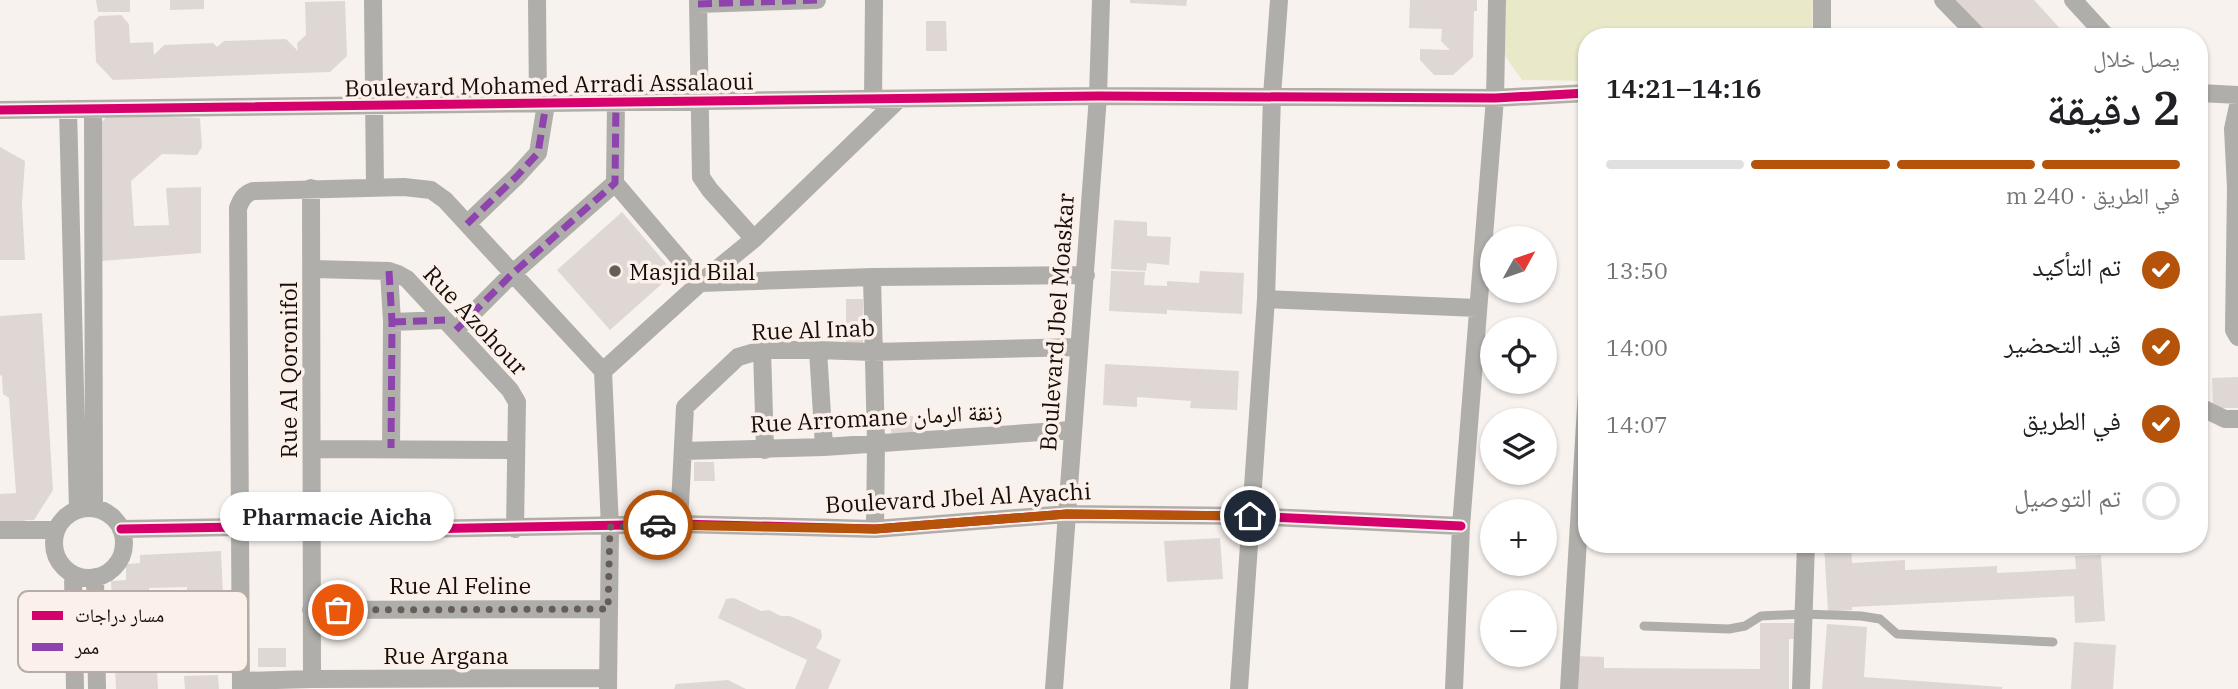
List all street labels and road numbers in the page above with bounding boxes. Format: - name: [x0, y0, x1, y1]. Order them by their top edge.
- street label: Boulevard Mohamed Arradi Assalaoui: [344, 65, 754, 103]
- street label: Boulevard Jbel Moaskar: [1032, 192, 1080, 452]
- street label: Rue Azohour: [417, 259, 535, 381]
- street label: Rue Al Qoronifol: [273, 281, 303, 459]
- street label: Rue Al Inab: [751, 312, 875, 346]
- street label: Rue Arromane زنقة الرمان: [749, 395, 1003, 439]
- street label: Boulevard Jbel Al Ayachi: [824, 475, 1092, 519]
- street label: Rue Al Feline: [389, 570, 531, 600]
- street label: Rue Argana: [383, 640, 509, 670]

